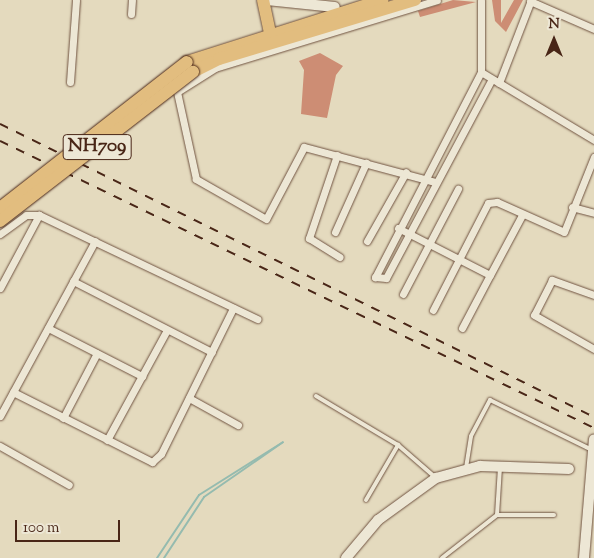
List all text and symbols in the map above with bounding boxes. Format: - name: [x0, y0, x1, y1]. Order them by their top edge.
- north arrow: [529, 15, 579, 65]
- text: N: [548, 15, 560, 35]
- road number: NH709: [62, 130, 132, 163]
- scale bar: [18, 510, 122, 542]
- text: 100 m: [23, 518, 59, 539]

